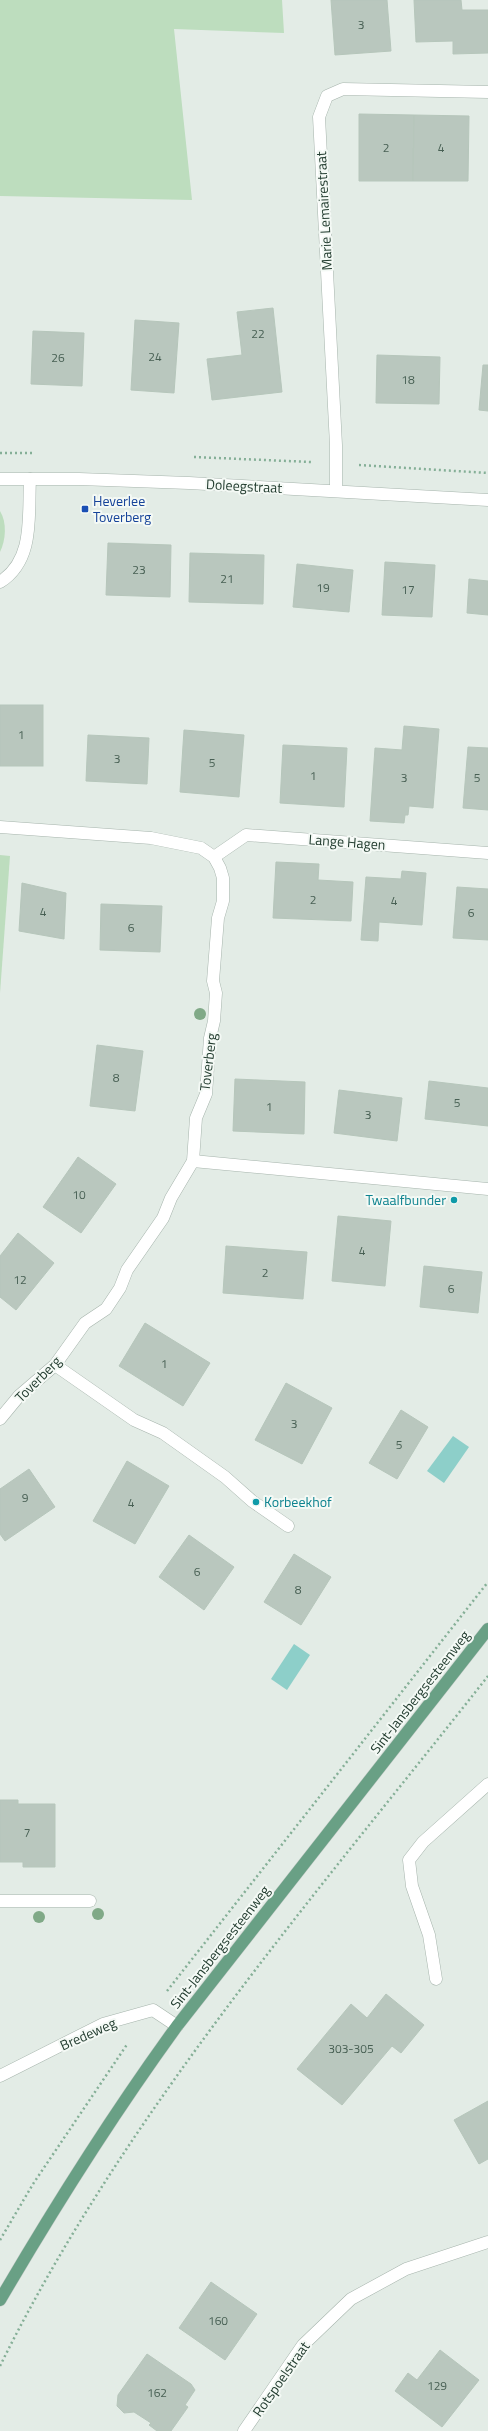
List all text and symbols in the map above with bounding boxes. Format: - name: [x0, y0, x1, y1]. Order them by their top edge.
- house number: 3: [358, 15, 364, 34]
- house number: 2: [383, 138, 389, 157]
- house number: 4: [438, 138, 445, 157]
- street label: Marie Lemairestraat: [310, 151, 337, 271]
- house number: 22: [251, 324, 265, 343]
- house number: 24: [148, 347, 162, 366]
- house number: 26: [51, 348, 65, 367]
- house number: 18: [401, 370, 415, 389]
- street label: Doleegstraat: [205, 473, 283, 498]
- place label: Heverlee Toverberg: [93, 490, 151, 527]
- marker: Heverlee Toverberg: [80, 504, 90, 514]
- house number: 23: [132, 560, 146, 579]
- house number: 21: [220, 569, 234, 588]
- house number: 19: [316, 578, 330, 597]
- house number: 17: [401, 580, 415, 599]
- house number: 1: [18, 725, 24, 744]
- house number: 3: [114, 749, 120, 768]
- house number: 5: [209, 753, 216, 772]
- house number: 1: [310, 766, 316, 785]
- house number: 3: [401, 768, 407, 787]
- house number: 5: [474, 768, 481, 787]
- street label: Lange Hagen: [308, 828, 386, 855]
- house number: 2: [310, 890, 316, 909]
- house number: 4: [391, 891, 398, 910]
- house number: 4: [40, 902, 47, 921]
- house number: 6: [468, 903, 475, 922]
- house number: 6: [128, 918, 135, 937]
- street label: Toverberg: [194, 1032, 221, 1092]
- house number: 8: [113, 1068, 120, 1087]
- house number: 5: [454, 1093, 461, 1112]
- house number: 1: [266, 1097, 272, 1116]
- house number: 3: [365, 1105, 371, 1124]
- house number: 10: [72, 1185, 86, 1204]
- place label: Twaalfbunder: [365, 1189, 446, 1210]
- marker: Twaalfbunder: [449, 1195, 459, 1205]
- house number: 4: [359, 1241, 366, 1260]
- house number: 2: [262, 1263, 268, 1282]
- house number: 12: [13, 1270, 27, 1289]
- house number: 6: [448, 1279, 455, 1298]
- street label: Toverberg: [10, 1351, 66, 1407]
- house number: 1: [161, 1354, 167, 1373]
- house number: 3: [291, 1414, 297, 1433]
- house number: 5: [396, 1435, 403, 1454]
- house number: 9: [22, 1488, 29, 1507]
- place label: Korbeekhof: [264, 1491, 332, 1512]
- house number: 4: [128, 1493, 135, 1512]
- marker: Korbeekhof: [251, 1497, 261, 1507]
- house number: 6: [194, 1562, 201, 1581]
- house number: 8: [295, 1580, 302, 1599]
- street label: Sint-Jansbergsesteenweg: [365, 1626, 474, 1758]
- house number: 7: [24, 1823, 30, 1842]
- street label: Sint-Jansbergsesteenweg: [165, 1881, 274, 2013]
- street label: Bredeweg: [56, 2012, 119, 2055]
- house number: 303-305: [328, 2039, 374, 2058]
- house number: 160: [208, 2311, 228, 2330]
- street label: Rotspoelstraat: [247, 2337, 314, 2421]
- house number: 129: [427, 2376, 447, 2395]
- house number: 162: [147, 2383, 167, 2402]

